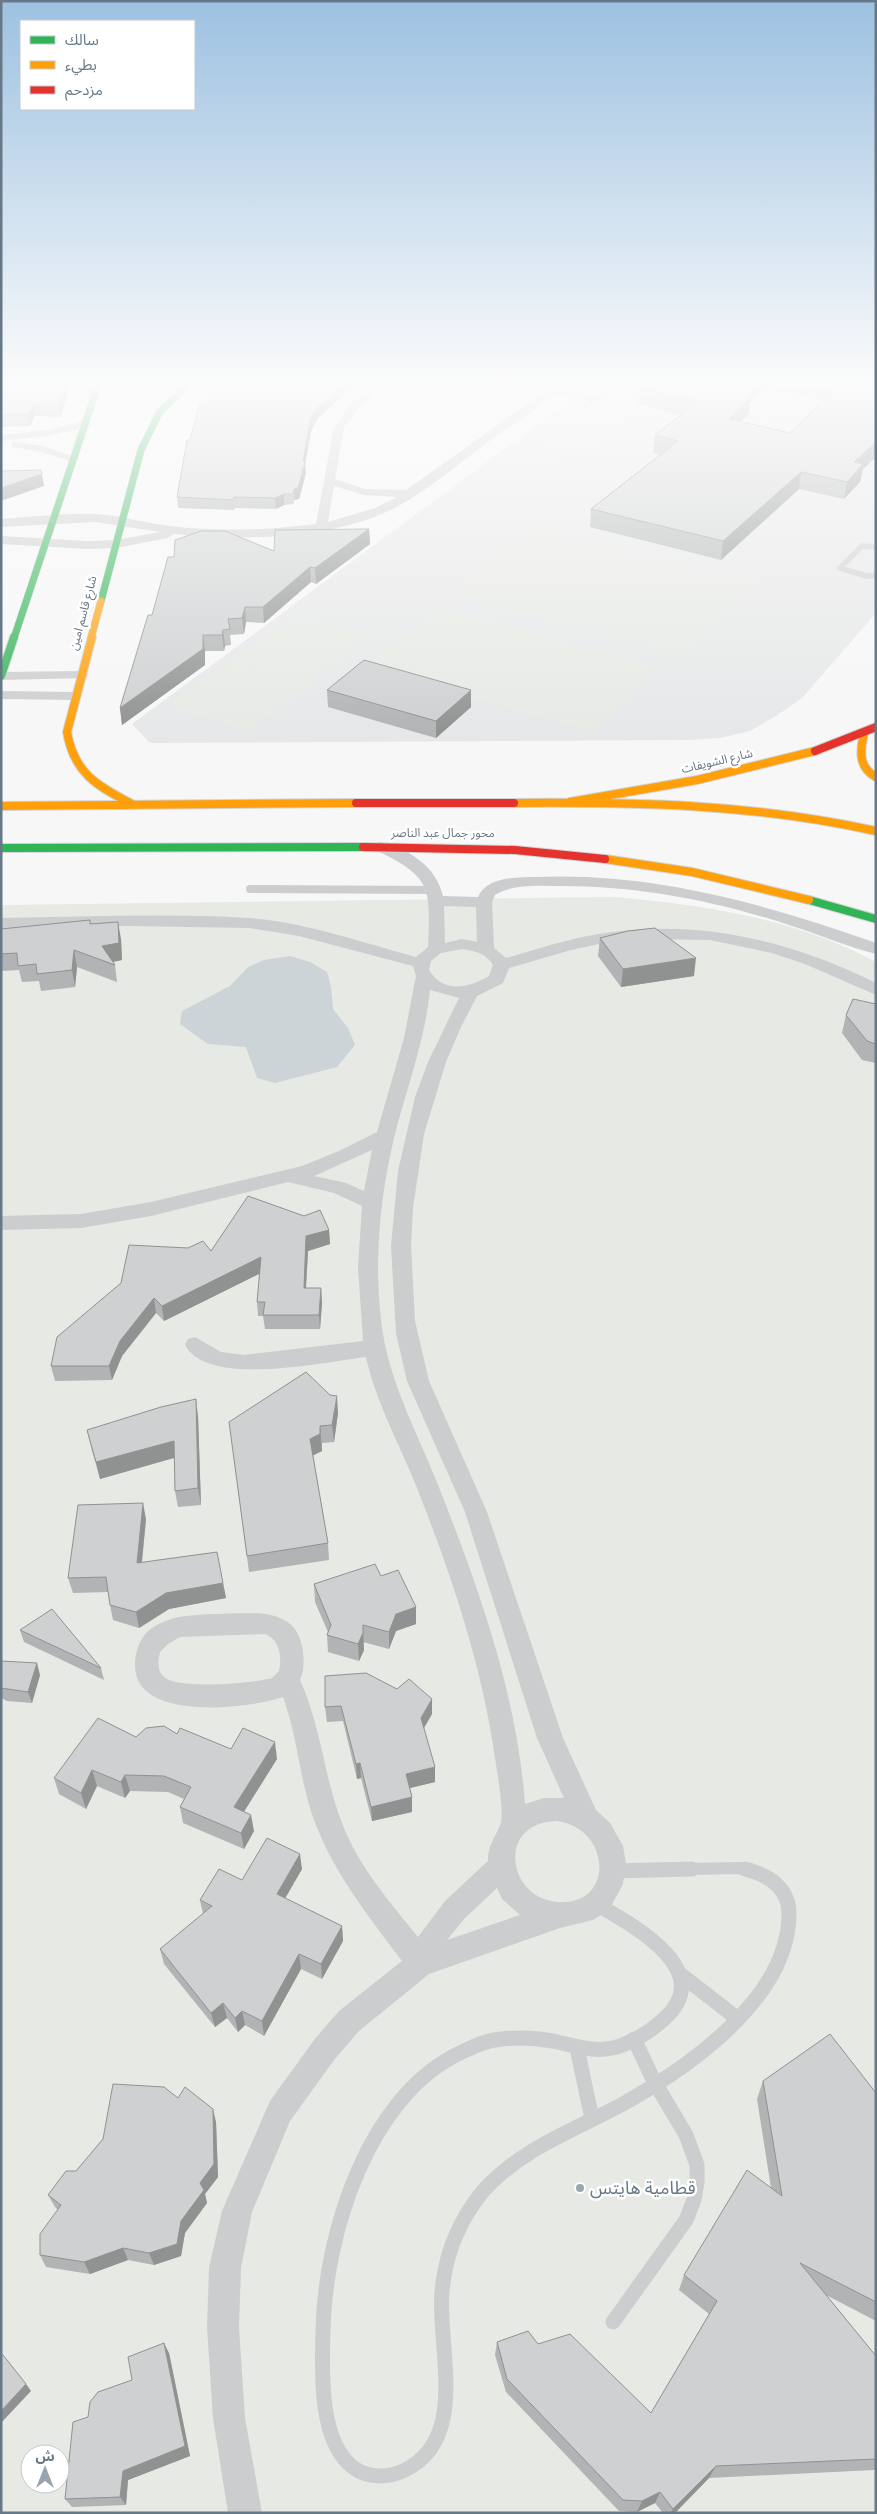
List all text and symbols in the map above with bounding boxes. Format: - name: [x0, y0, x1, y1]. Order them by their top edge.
- legend: [20, 20, 195, 110]
- text: سالك: [65, 31, 99, 48]
- text: بطيء: [65, 56, 97, 76]
- text: مزدحم: [65, 81, 103, 101]
- street label: شارع قاسم امين: [66, 574, 102, 652]
- street label: شارع الشويفات: [680, 746, 755, 778]
- street label: محور جمال عبد الناصر: [390, 826, 495, 840]
- place label: قطامية هايتس: [590, 2177, 696, 2199]
- marker: قطامية هايتس: [574, 2182, 586, 2194]
- north arrow: [20, 2444, 70, 2494]
- text: ش: [35, 2448, 55, 2464]

